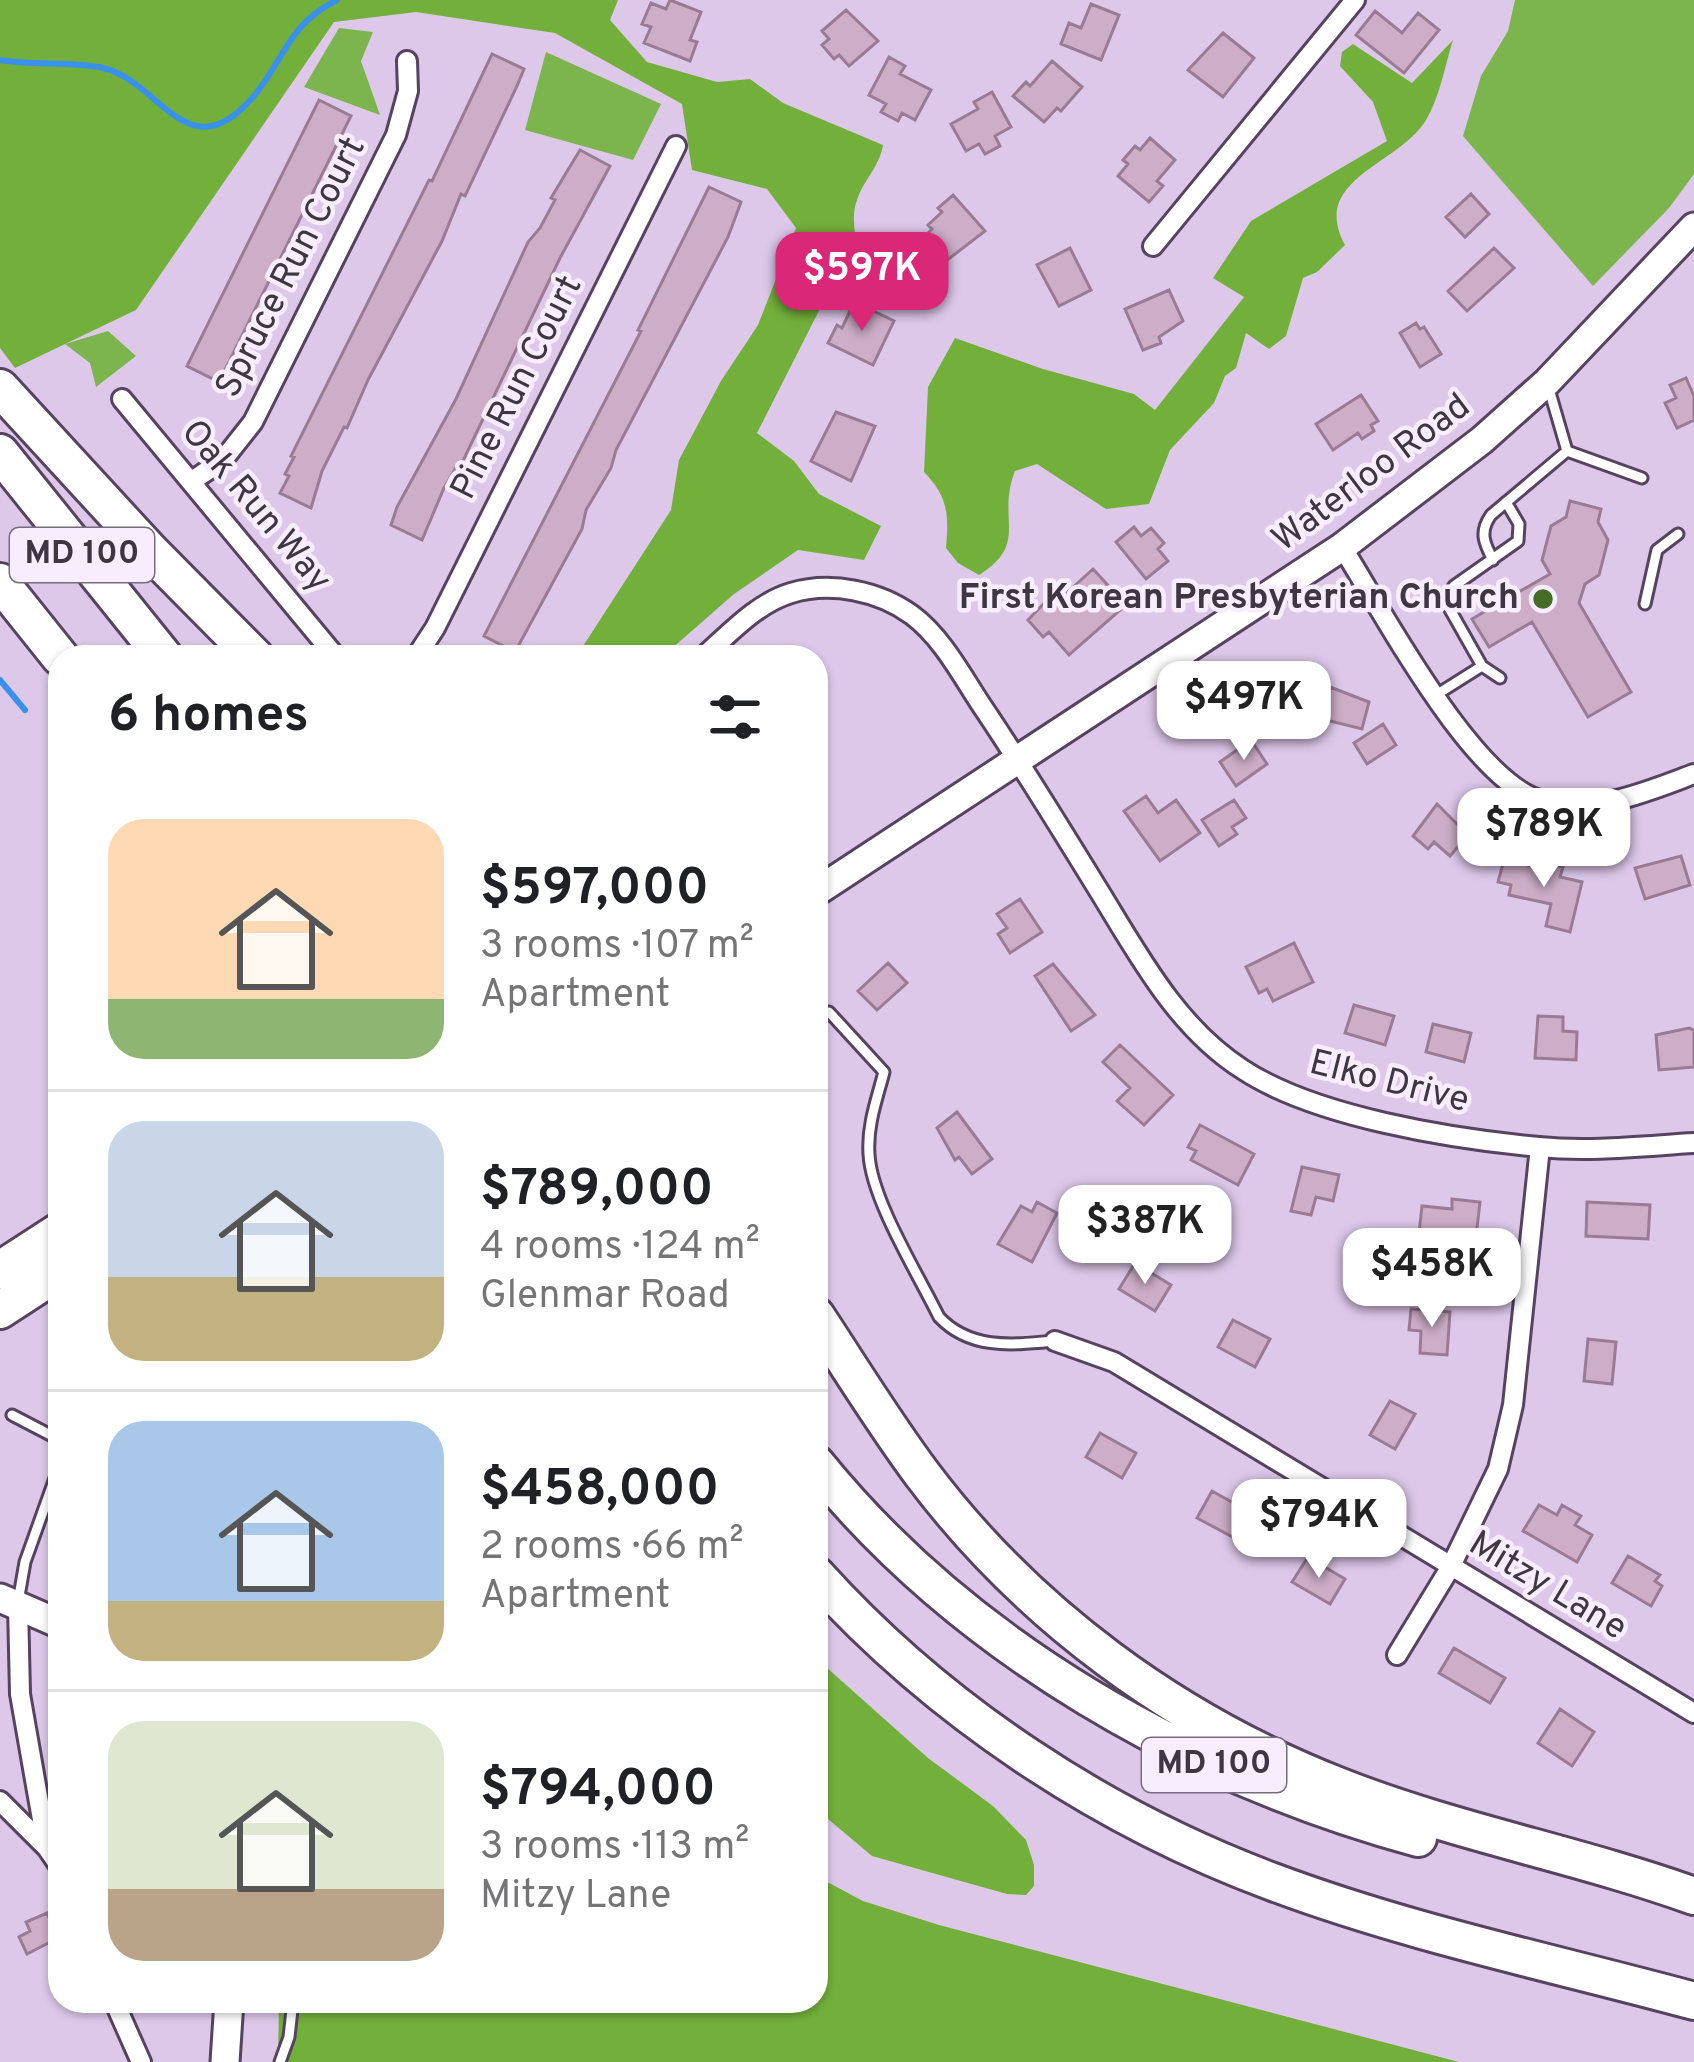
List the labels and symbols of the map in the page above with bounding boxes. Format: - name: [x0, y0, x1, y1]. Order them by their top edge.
- street label: Spruce Run Court: [206, 130, 378, 406]
- pin: $597K: [778, 232, 946, 334]
- street label: Pine Run Court: [442, 268, 594, 508]
- street label: Waterloo Road: [1264, 384, 1480, 564]
- street label: Oak Run Way: [169, 411, 341, 603]
- road number: MD 100: [10, 528, 154, 582]
- place label: First Korean Presbyterian Church: [959, 576, 1519, 622]
- marker: First Korean Presbyterian Church: [1530, 586, 1556, 612]
- pin: $497K: [1160, 661, 1328, 763]
- pin: $789K: [1460, 788, 1628, 890]
- street label: Elko Drive: [1304, 1041, 1474, 1125]
- pin: $387K: [1061, 1185, 1229, 1287]
- pin: $458K: [1348, 1228, 1516, 1330]
- pin: $794K: [1235, 1479, 1403, 1581]
- street label: Mitzy Lane: [1460, 1522, 1634, 1652]
- road number: MD 100: [1142, 1738, 1286, 1792]

